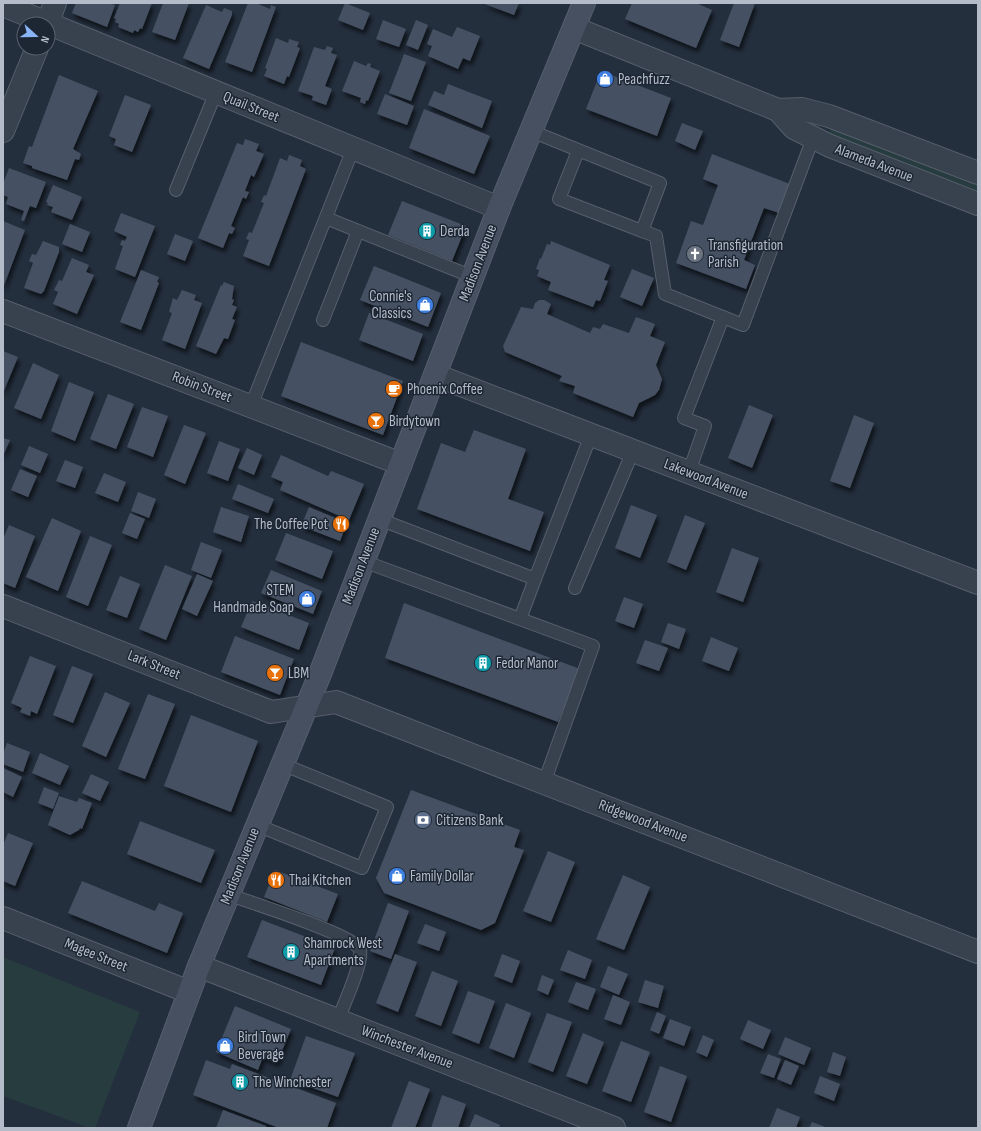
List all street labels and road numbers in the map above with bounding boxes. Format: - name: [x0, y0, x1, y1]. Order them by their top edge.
- street label: Quail Street: [220, 87, 282, 127]
- street label: Alameda Avenue: [831, 139, 916, 187]
- street label: Madison Avenue: [455, 222, 501, 304]
- street label: Robin Street: [169, 367, 235, 407]
- street label: Lakewood Avenue: [661, 454, 751, 504]
- street label: Madison Avenue: [338, 525, 384, 607]
- street label: Lark Street: [125, 646, 184, 684]
- street label: Ridgewood Avenue: [596, 795, 690, 847]
- street label: Madison Avenue: [216, 825, 264, 907]
- street label: Magee Street: [62, 934, 131, 976]
- street label: Winchester Avenue: [358, 1021, 456, 1073]

